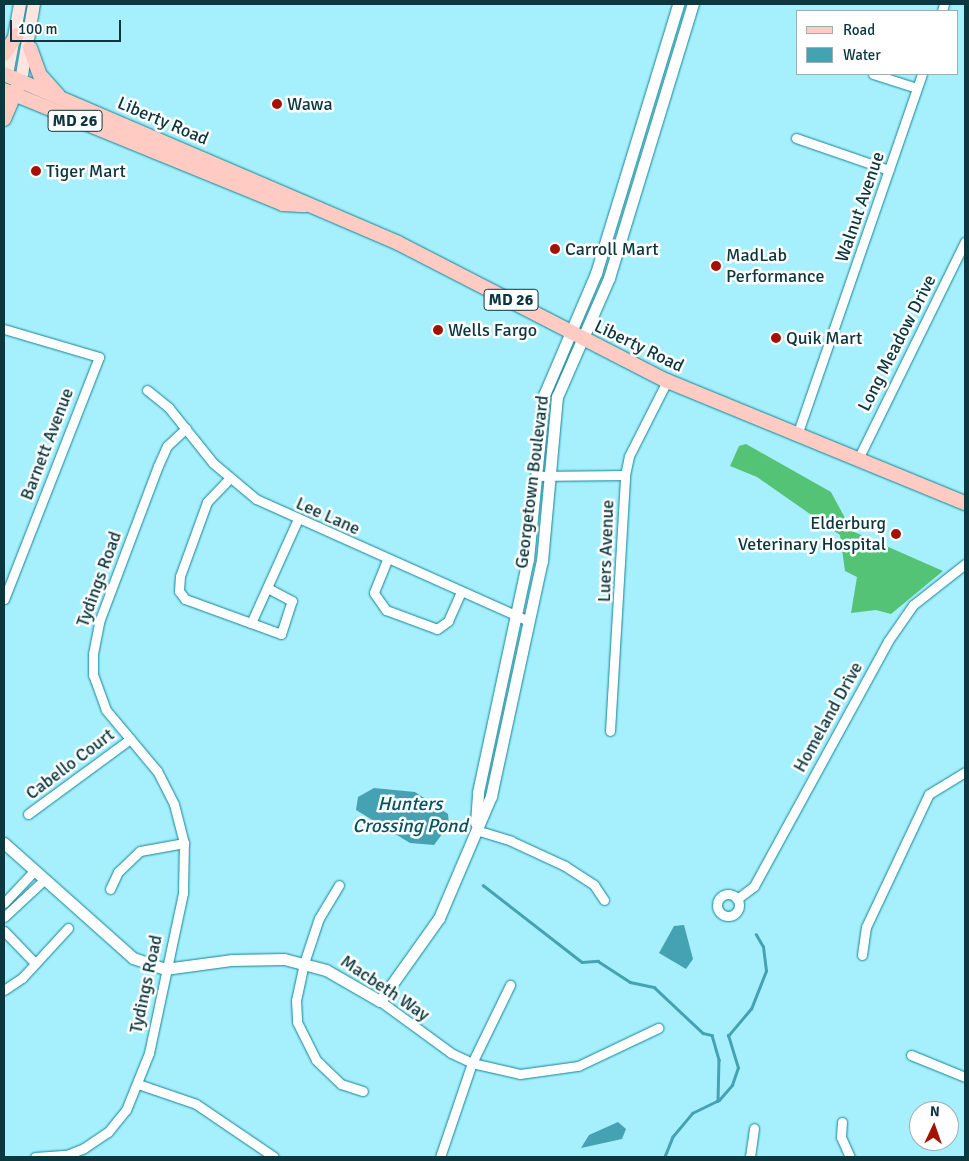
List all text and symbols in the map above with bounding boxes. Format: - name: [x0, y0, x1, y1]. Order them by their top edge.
- scale bar: [12, 10, 124, 42]
- legend: [796, 10, 959, 75]
- text: 100 m: [18, 20, 58, 38]
- text: Road: [843, 21, 875, 39]
- text: Water: [843, 46, 881, 64]
- street label: Liberty Road: [114, 92, 212, 150]
- place label: Wawa: [287, 93, 333, 115]
- marker: Wawa: [271, 98, 283, 110]
- road number: MD 26: [48, 108, 102, 134]
- street label: Walnut Avenue: [831, 149, 889, 265]
- place label: Tiger Mart: [46, 160, 126, 182]
- marker: Tiger Mart: [30, 165, 42, 177]
- place label: Carroll Mart: [565, 238, 658, 260]
- marker: Carroll Mart: [549, 243, 561, 255]
- place label: MadLab Performance: [726, 245, 824, 288]
- marker: MadLab Performance: [710, 260, 722, 272]
- street label: Long Meadow Drive: [853, 271, 941, 415]
- road number: MD 26: [484, 286, 538, 314]
- street label: Liberty Road: [591, 315, 687, 377]
- place label: Wells Fargo: [448, 319, 537, 341]
- marker: Wells Fargo: [432, 324, 444, 336]
- place label: Quik Mart: [786, 327, 862, 349]
- marker: Quik Mart: [770, 332, 782, 344]
- street label: Barnett Avenue: [16, 385, 78, 503]
- street label: Georgetown Boulevard: [511, 394, 553, 570]
- street label: Lee Lane: [293, 492, 363, 540]
- street label: Luers Avenue: [593, 499, 619, 603]
- place label: Elderburg Veterinary Hospital: [738, 513, 886, 556]
- street label: Tydings Road: [72, 528, 126, 630]
- marker: Elderburg Veterinary Hospital: [890, 528, 902, 540]
- street label: Homeland Drive: [789, 658, 867, 776]
- street label: Cabello Court: [22, 724, 118, 804]
- water label: Hunters Crossing Pond: [353, 794, 467, 838]
- street label: Tydings Road: [125, 933, 167, 1035]
- street label: Macbeth Way: [336, 950, 434, 1026]
- north arrow: [909, 1101, 959, 1151]
- text: N: [929, 1103, 940, 1120]

